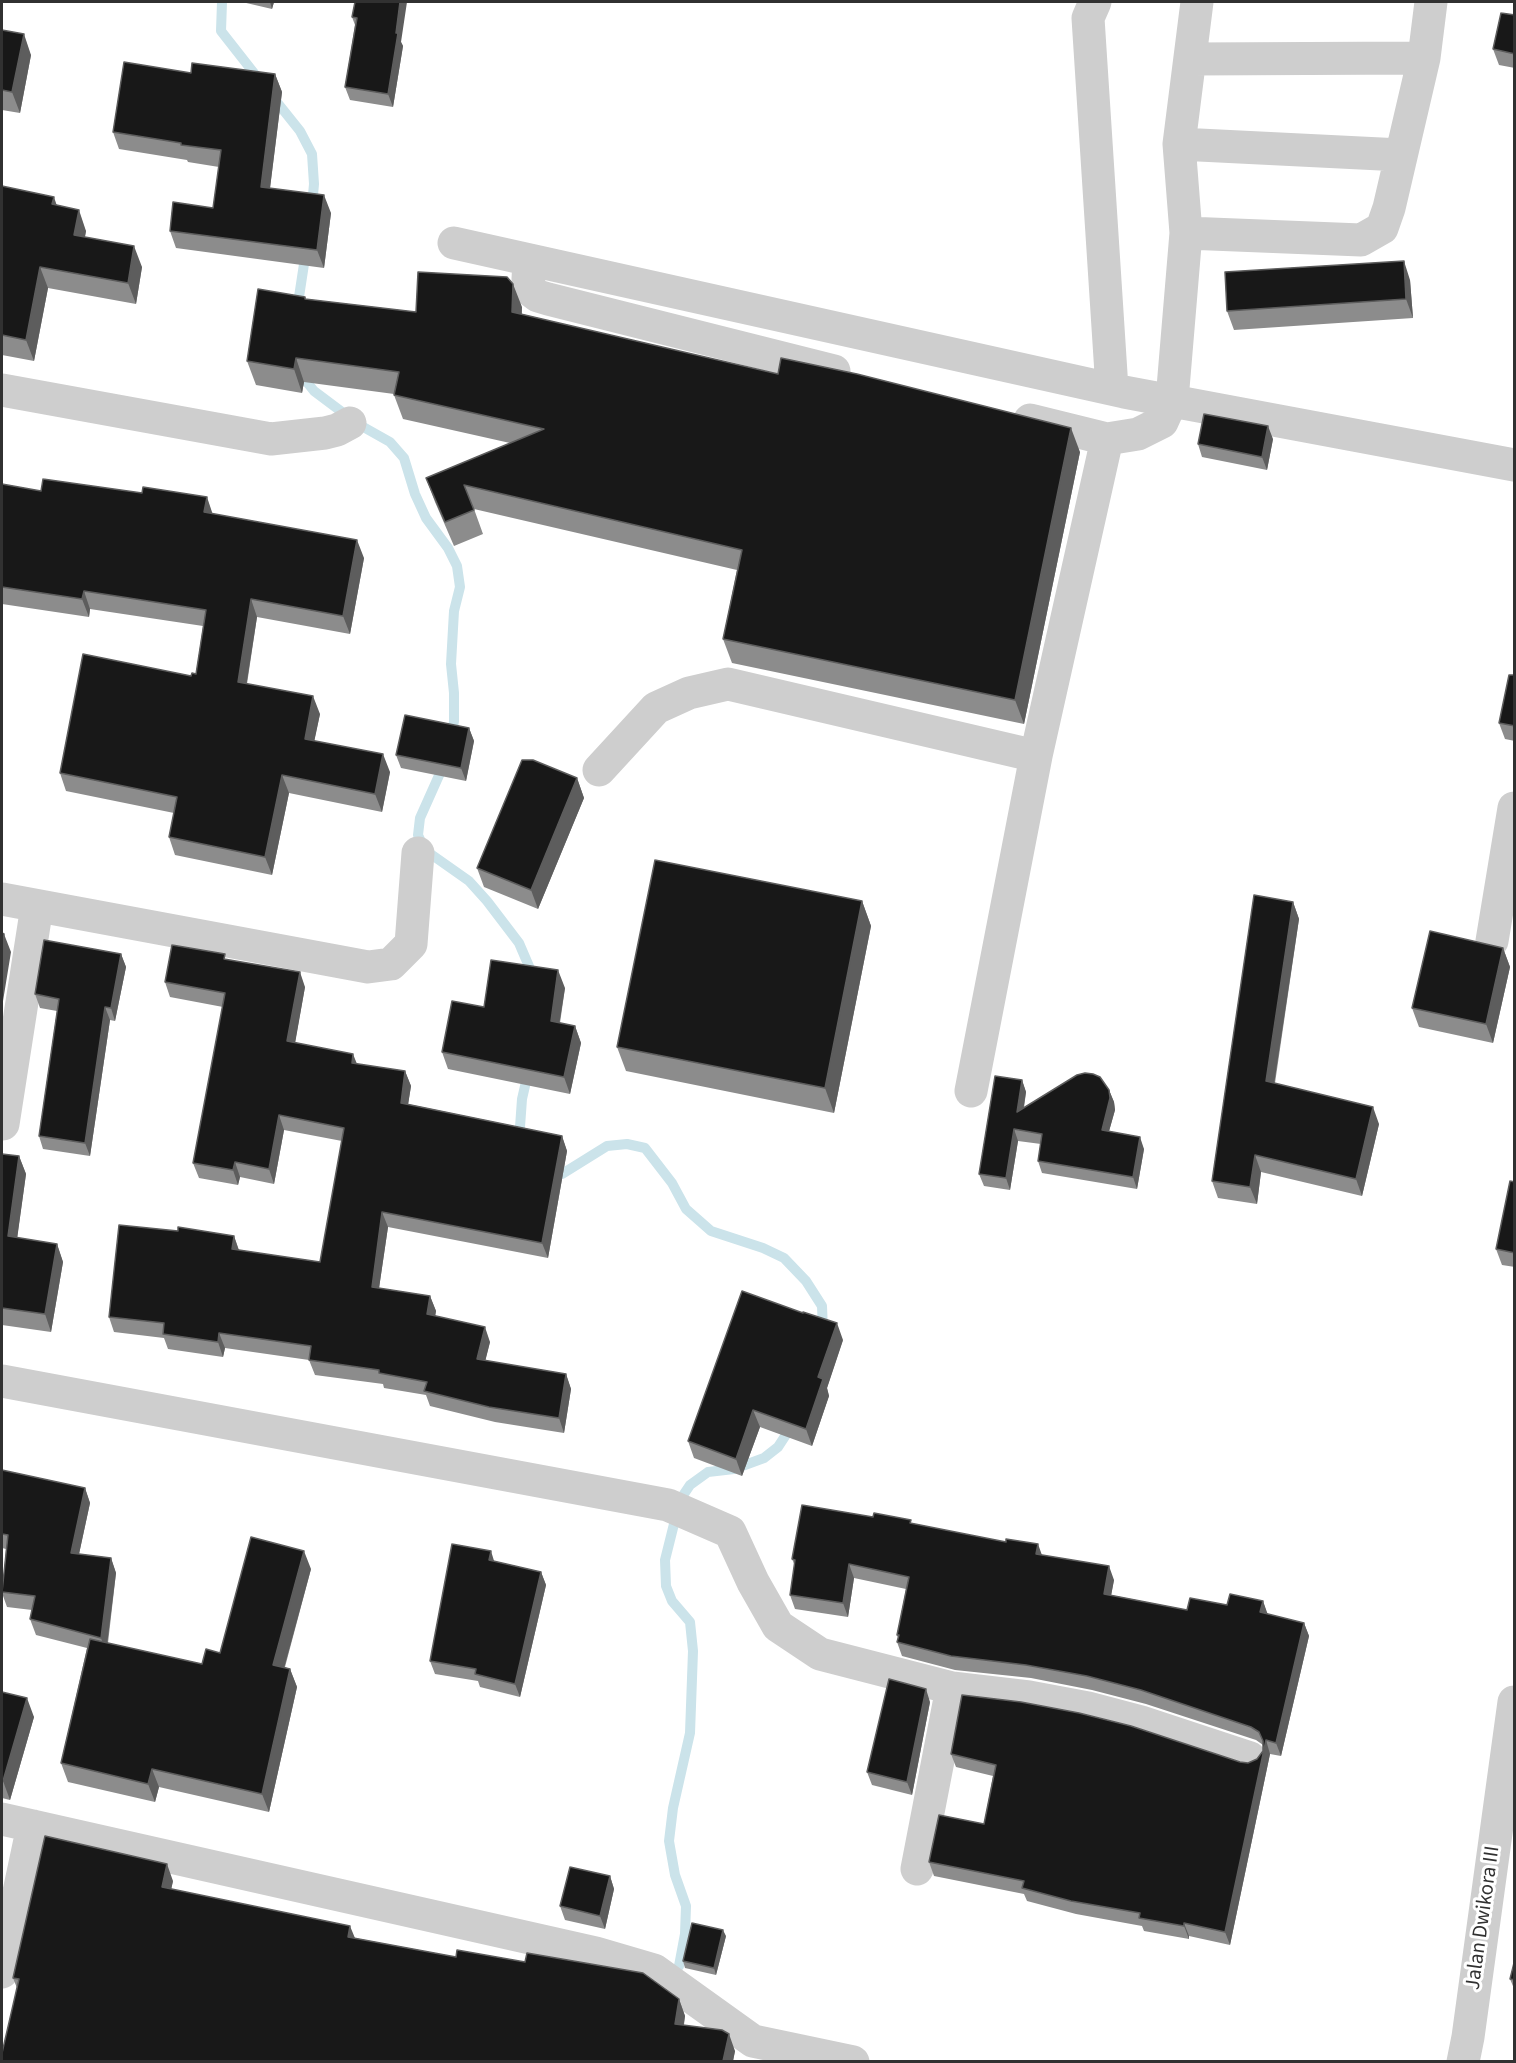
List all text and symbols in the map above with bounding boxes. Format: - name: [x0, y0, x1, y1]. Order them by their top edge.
- street label: Jalan Dwikora III: [1461, 1844, 1507, 1992]

